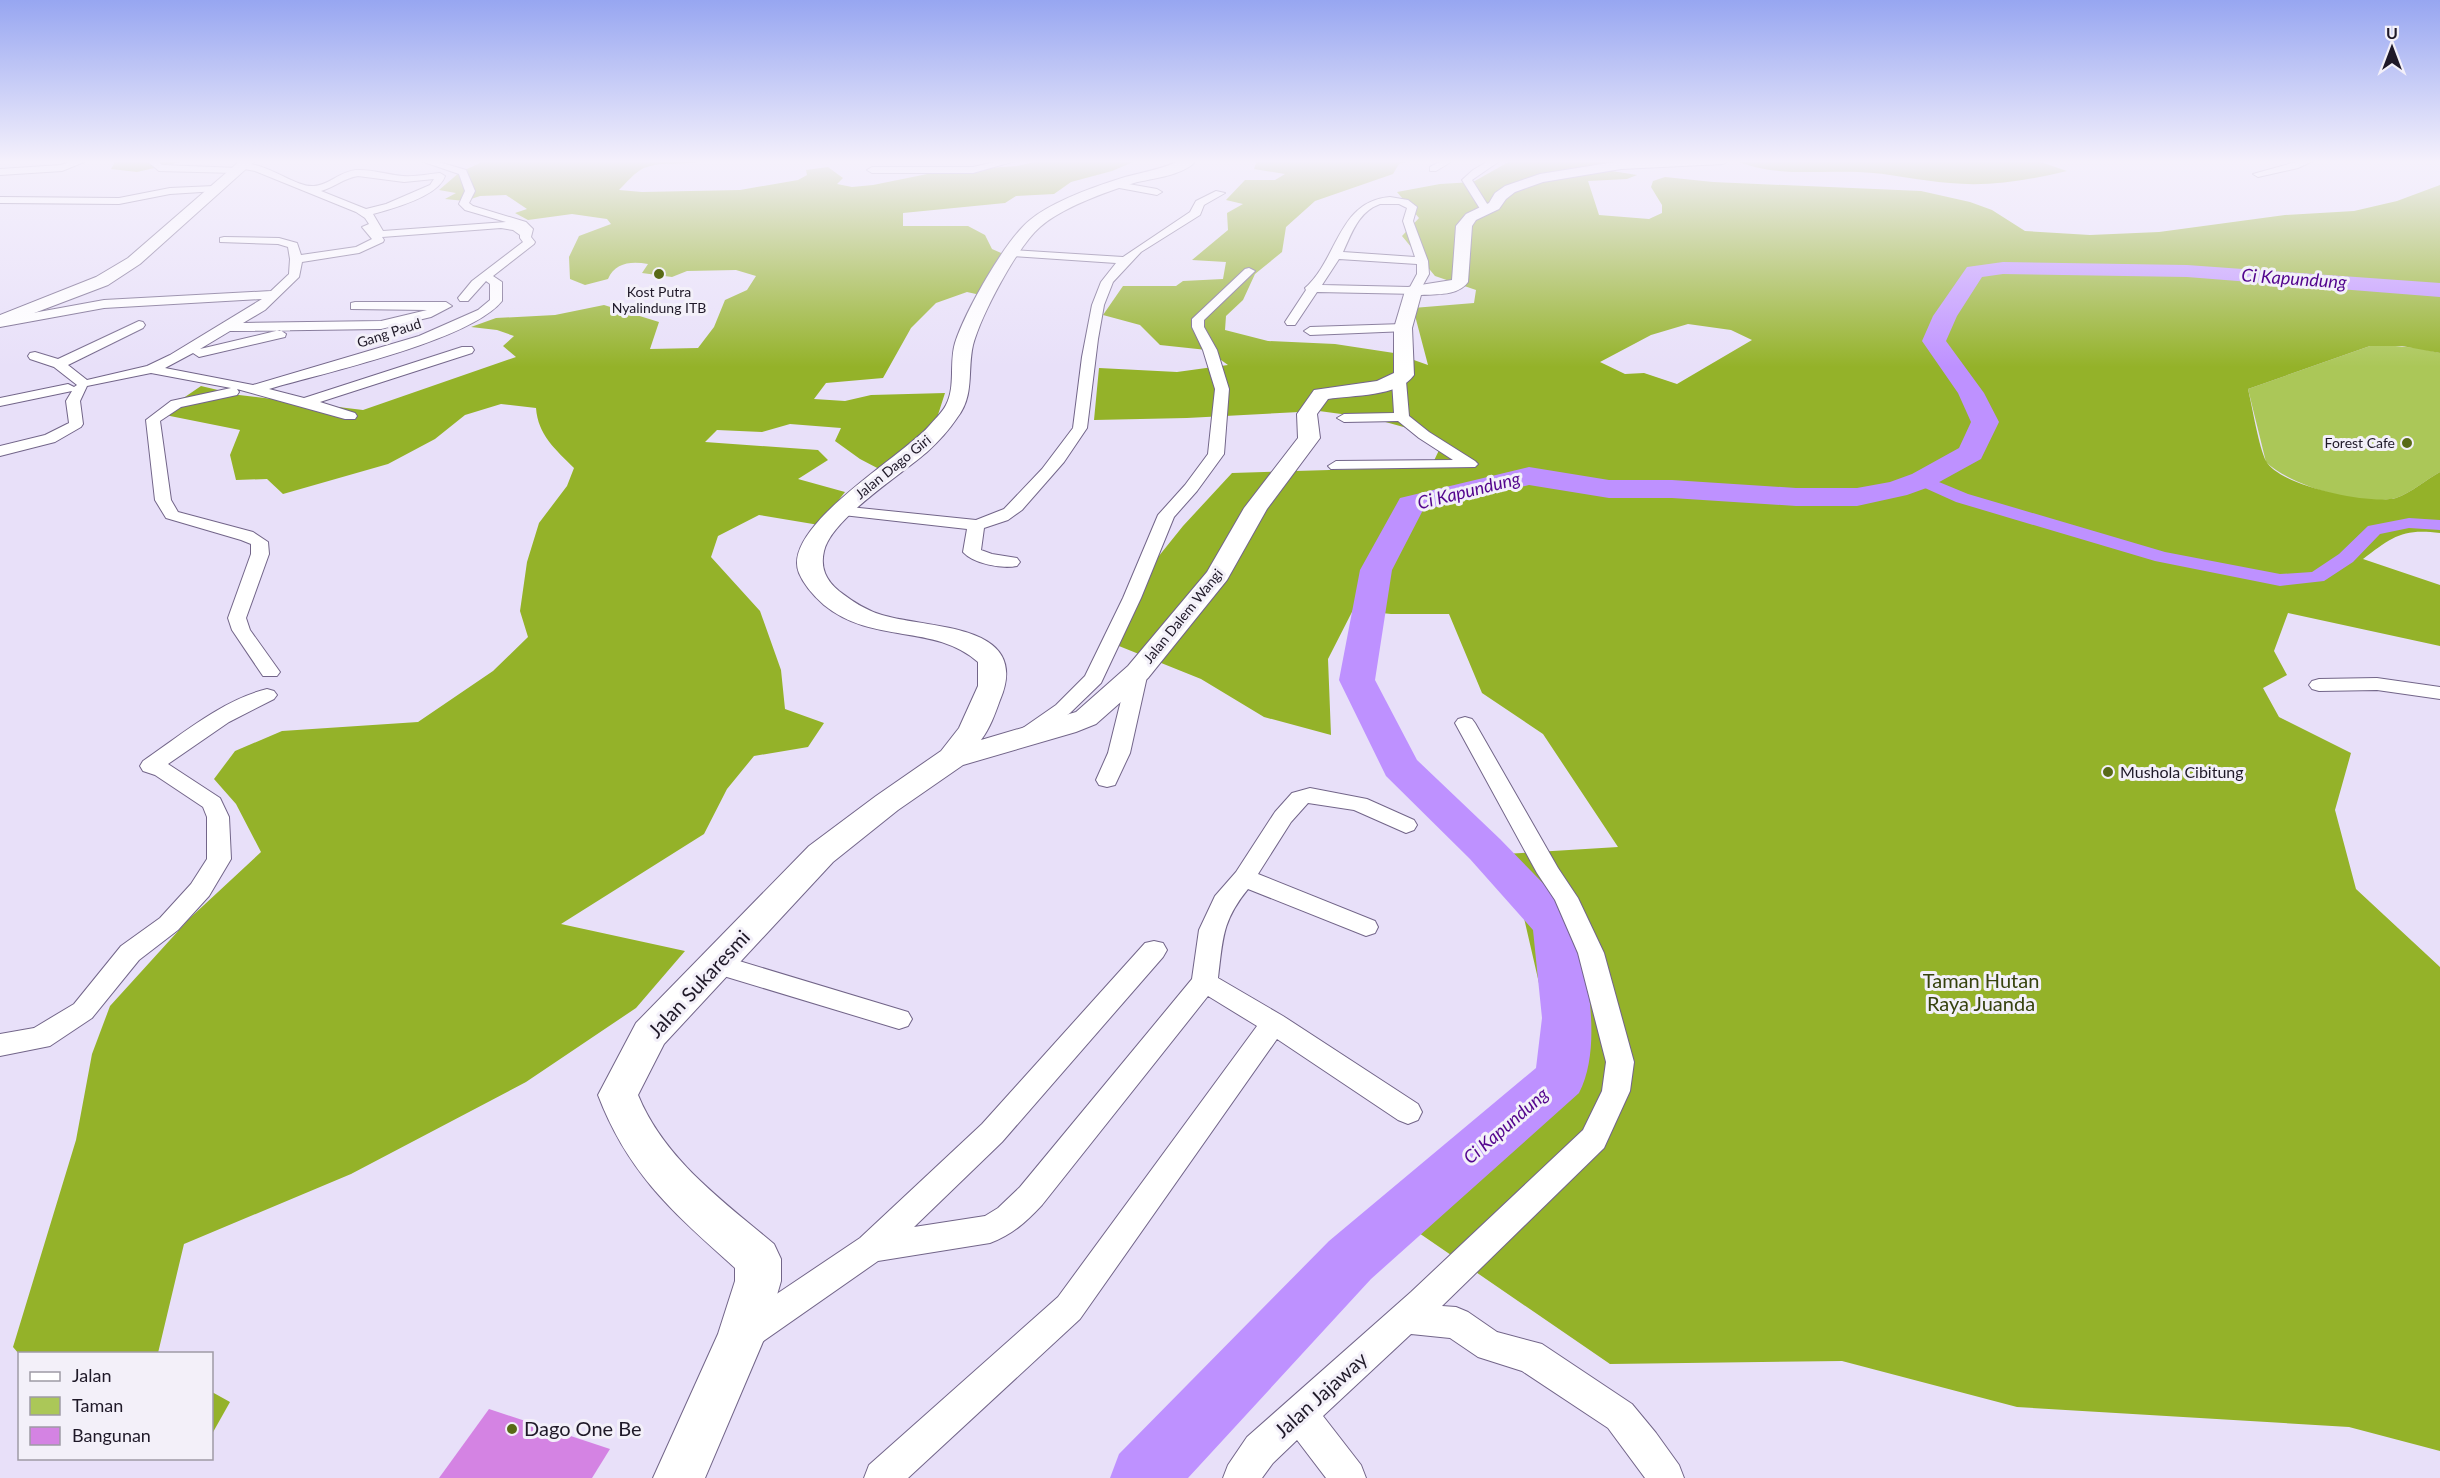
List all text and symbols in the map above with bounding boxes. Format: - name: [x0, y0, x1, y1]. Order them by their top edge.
- north arrow: [2362, 18, 2422, 78]
- text: U: [2386, 23, 2398, 42]
- water label: Ci Kapundung: [2241, 263, 2348, 293]
- marker: Kost Putra Nyalindung ITB: [652, 267, 666, 281]
- place label: Kost Putra Nyalindung ITB: [612, 283, 706, 316]
- street label: Gang Paud: [355, 314, 423, 351]
- street label: Jalan Dago Giri: [851, 431, 934, 502]
- place label: Forest Cafe: [2325, 434, 2395, 451]
- marker: Forest Cafe: [2400, 436, 2414, 450]
- water label: Ci Kapundung: [1415, 467, 1523, 513]
- street label: Jalan Dalem Wangi: [1139, 565, 1226, 666]
- place label: Mushola Cibitung: [2120, 762, 2244, 781]
- marker: Mushola Cibitung: [2101, 765, 2115, 779]
- street label: Jalan Sukaresmi: [642, 925, 754, 1042]
- park label: Taman Hutan Raya Juanda: [1923, 968, 2039, 1015]
- water label: Ci Kapundung: [1458, 1082, 1553, 1168]
- street label: Jalan Jajaway: [1269, 1346, 1372, 1442]
- legend: [18, 1352, 213, 1460]
- text: Jalan: [72, 1364, 111, 1386]
- text: Taman: [72, 1394, 123, 1416]
- place label: Dago One Be: [524, 1416, 642, 1440]
- marker: Dago One Be: [505, 1422, 519, 1436]
- text: Bangunan: [72, 1424, 151, 1446]

